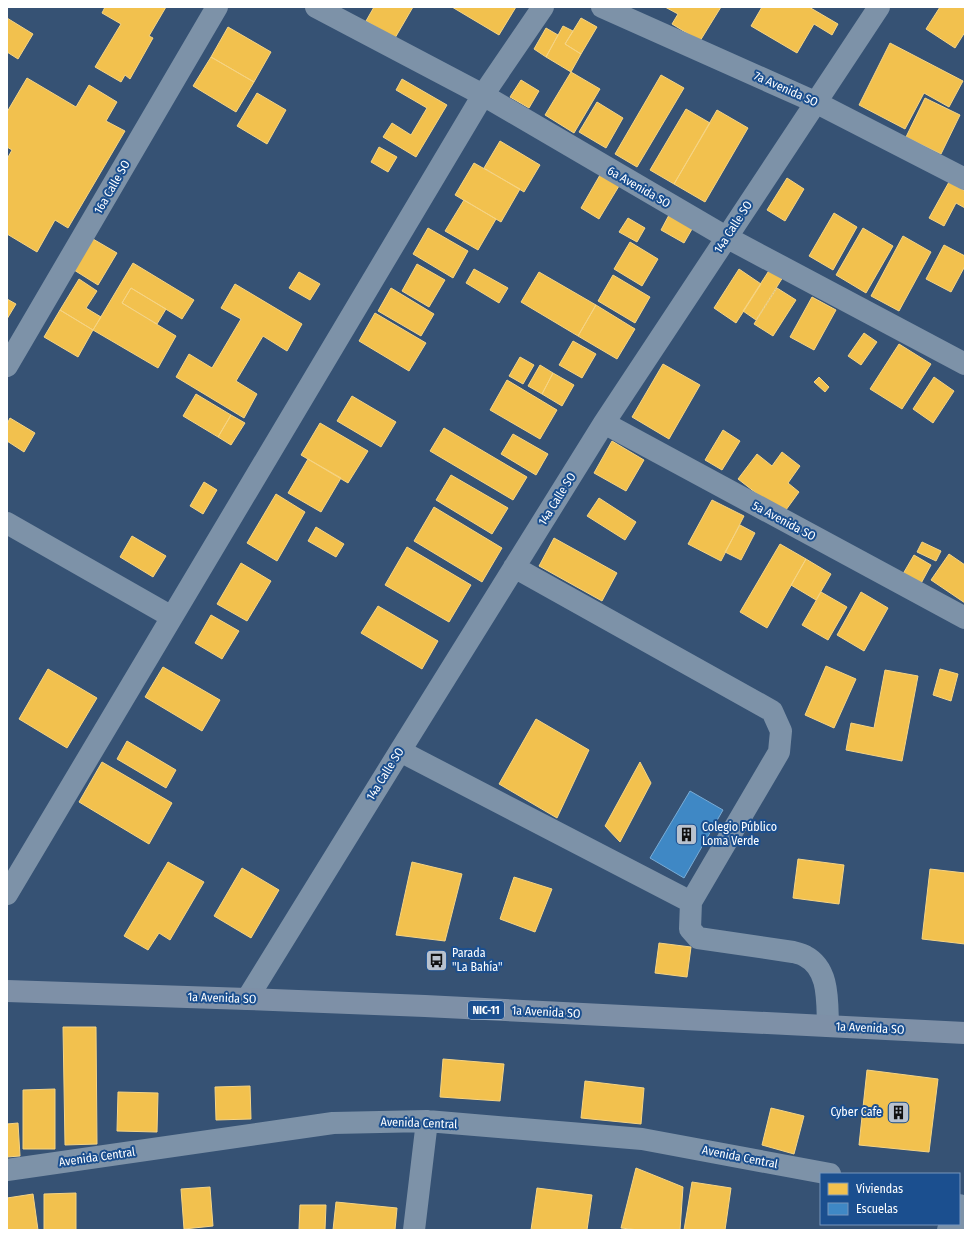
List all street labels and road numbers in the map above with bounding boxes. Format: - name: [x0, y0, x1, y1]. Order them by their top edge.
- street label: 7a Avenida SO: [752, 69, 820, 109]
- street label: 16a Calle SO: [91, 158, 133, 216]
- street label: 6a Avenida SO: [605, 163, 673, 211]
- street label: 14a Calle SO: [711, 198, 755, 256]
- street label: 14a Calle SO: [535, 470, 579, 528]
- street label: 5a Avenida SO: [750, 498, 818, 544]
- street label: 14a Calle SO: [363, 745, 407, 803]
- street label: 1a Avenida SO: [187, 990, 257, 1006]
- road number: NIC-11: [468, 1001, 504, 1019]
- street label: 1a Avenida SO: [511, 1003, 581, 1021]
- street label: 1a Avenida SO: [835, 1019, 905, 1037]
- street label: Avenida Central: [380, 1115, 458, 1131]
- street label: Avenida Central: [701, 1143, 779, 1171]
- street label: Avenida Central: [58, 1145, 136, 1169]

